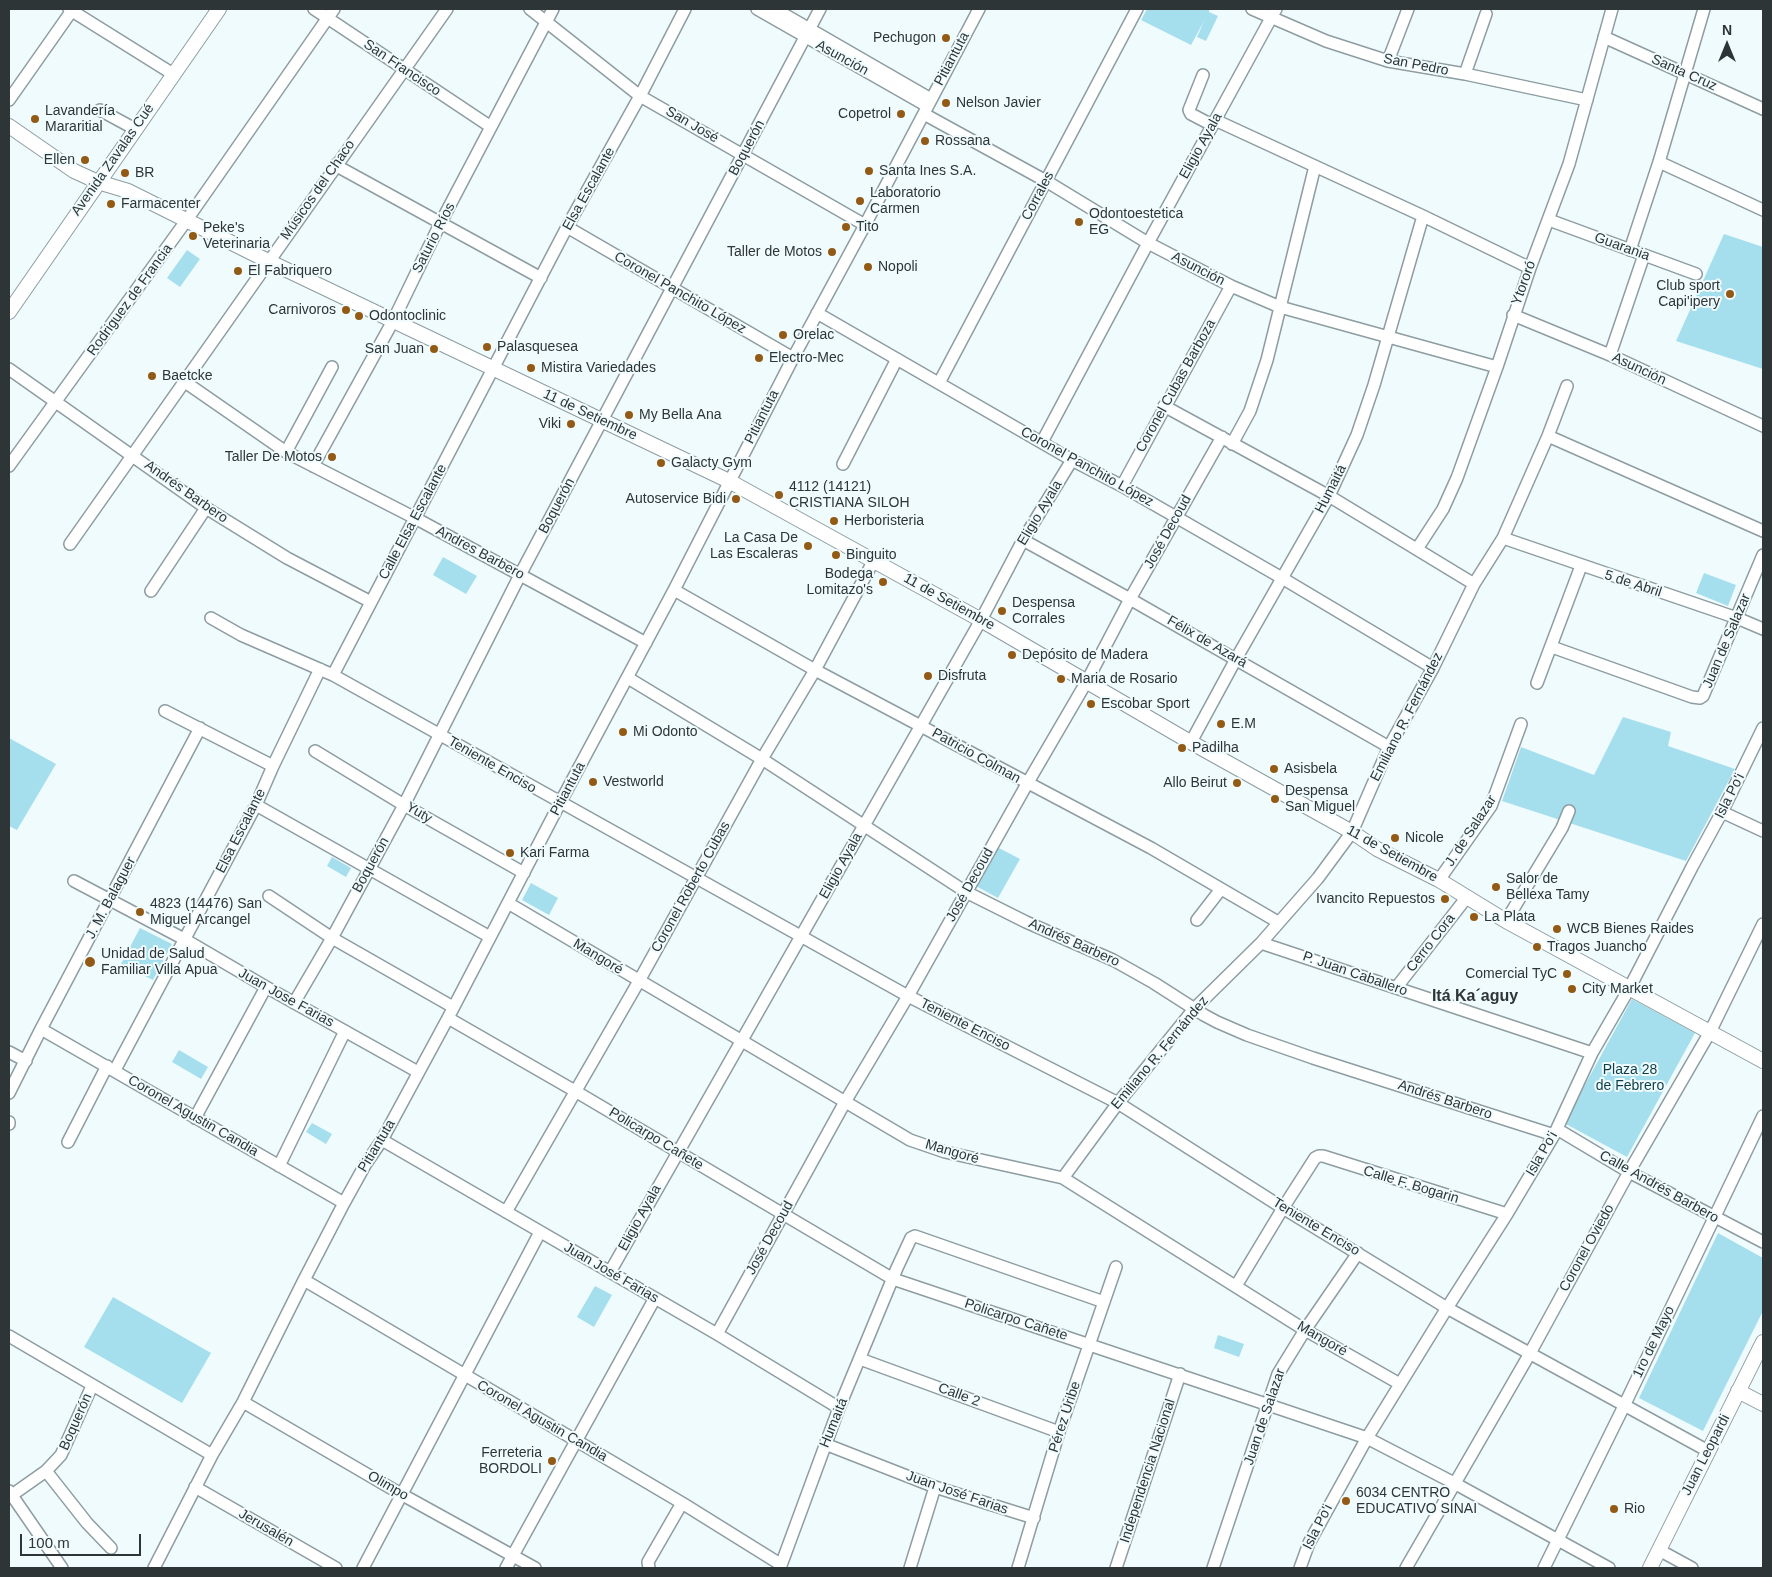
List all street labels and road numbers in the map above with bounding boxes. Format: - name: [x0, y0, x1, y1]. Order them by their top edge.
- street label: Pitiantuta: [931, 29, 973, 89]
- street label: San Francisco: [360, 36, 444, 100]
- street label: Asunción: [813, 37, 871, 79]
- street label: San Pedro: [1382, 50, 1450, 80]
- street label: Santa Cruz: [1649, 51, 1719, 95]
- street label: Avenida Zavalas Cué: [68, 101, 158, 219]
- street label: San José: [663, 103, 721, 147]
- street label: Eligio Ayala: [1176, 110, 1226, 182]
- street label: Boquerón: [725, 117, 769, 179]
- street label: Músicos del Chaco: [277, 137, 359, 243]
- street label: Elsa Escalante: [559, 144, 619, 234]
- street label: Corrales: [1018, 169, 1058, 223]
- street label: Saturio Ríos: [409, 200, 459, 276]
- street label: Guarania: [1592, 229, 1652, 265]
- street label: Rodriguez de Francia: [84, 241, 176, 359]
- street label: Coronel Panchito López: [611, 248, 749, 338]
- street label: Asunción: [1169, 248, 1227, 290]
- street label: Ytororó: [1508, 259, 1540, 307]
- street label: Coronel Cubas Barboza: [1132, 317, 1220, 455]
- street label: Asunción: [1609, 349, 1669, 389]
- street label: 11 de Setiembre: [540, 386, 640, 444]
- street label: Pitiantuta: [741, 387, 783, 447]
- street label: Coronel Panchito López: [1018, 423, 1156, 511]
- street label: Andrés Barbero: [141, 457, 231, 527]
- street label: Calle Elsa Escalante: [375, 461, 451, 583]
- street label: Humaitá: [1312, 462, 1350, 516]
- street label: Boquerón: [535, 475, 579, 537]
- street label: Eligio Ayala: [1014, 477, 1066, 549]
- street label: José Decoud: [1141, 492, 1195, 572]
- street label: Andres Barbero: [433, 523, 527, 583]
- street label: 5 de Abril: [1602, 567, 1664, 601]
- street label: 11 de Setiembre: [900, 570, 998, 634]
- street label: Juan de Salazar: [1700, 591, 1754, 691]
- street label: Félix de Azará: [1164, 612, 1250, 672]
- street label: Emiliano R. Fernández: [1367, 650, 1447, 784]
- street label: Patricio Colman: [929, 725, 1023, 787]
- street label: Teniente Enciso: [445, 733, 539, 797]
- street label: Pitiantuta: [547, 759, 589, 819]
- street label: Isla Po'i: [1711, 771, 1749, 821]
- street label: Elsa Escalante: [212, 786, 270, 876]
- street label: J. de Salazar: [1442, 792, 1500, 870]
- street label: Yuty: [403, 799, 435, 827]
- street label: Coronel Roberto Cubas: [648, 819, 734, 955]
- street label: 11 de Setiembre: [1343, 822, 1441, 886]
- street label: Eligio Ayala: [816, 830, 866, 902]
- street label: Boquerón: [349, 834, 393, 896]
- street label: José Decoud: [943, 845, 997, 925]
- street label: J. M. Balaguer: [82, 854, 140, 942]
- street label: Cerro Cora: [1403, 911, 1459, 975]
- street label: Andrés Barbero: [1026, 915, 1122, 971]
- street label: Mangoré: [570, 936, 626, 978]
- street label: P. Juan Caballero: [1301, 948, 1409, 1000]
- street label: Juan Jose Farias: [235, 965, 337, 1031]
- street label: Emiliano R. Fernández: [1108, 993, 1212, 1113]
- street label: Teniente Enciso: [917, 995, 1013, 1055]
- street label: Coronel Agustin Candia: [125, 1072, 261, 1160]
- street label: Andrés Barbero: [1396, 1077, 1494, 1123]
- street label: Policarpo Cañete: [606, 1104, 706, 1174]
- street label: Pitiantuta: [355, 1117, 399, 1175]
- street label: Isla Po'i: [1523, 1129, 1561, 1179]
- street label: Mangoré: [923, 1136, 981, 1168]
- street label: Calle Andrés Barbero: [1596, 1147, 1722, 1227]
- street label: Calle F. Bogarin: [1361, 1163, 1461, 1207]
- street label: Eligio Ayala: [615, 1182, 665, 1254]
- street label: Teniente Enciso: [1269, 1194, 1363, 1260]
- street label: José Decoud: [743, 1198, 797, 1278]
- street label: Coronel Oviedo: [1556, 1201, 1618, 1295]
- street label: Juan José Farias: [561, 1239, 661, 1307]
- street label: Policarpo Cañete: [962, 1295, 1070, 1345]
- street label: 1ro de Mayo: [1629, 1303, 1679, 1381]
- street label: Mangoré: [1294, 1318, 1350, 1360]
- street label: Juan de Salazar: [1241, 1366, 1289, 1468]
- street label: Coronel Agustin Candia: [474, 1377, 610, 1465]
- street label: Pérez Uribe: [1046, 1379, 1084, 1455]
- street label: Calle 2: [936, 1380, 982, 1410]
- street label: Boquerón: [56, 1391, 96, 1453]
- street label: Humaitá: [816, 1396, 852, 1450]
- street label: Independencia Nacional: [1117, 1397, 1179, 1545]
- street label: Juan Leopardi: [1678, 1412, 1734, 1498]
- street label: Olimpo: [365, 1468, 411, 1504]
- street label: Juan José Farias: [904, 1468, 1010, 1518]
- street label: Isla Po'i: [1299, 1502, 1337, 1552]
- street label: Jerusalén: [236, 1506, 296, 1550]

